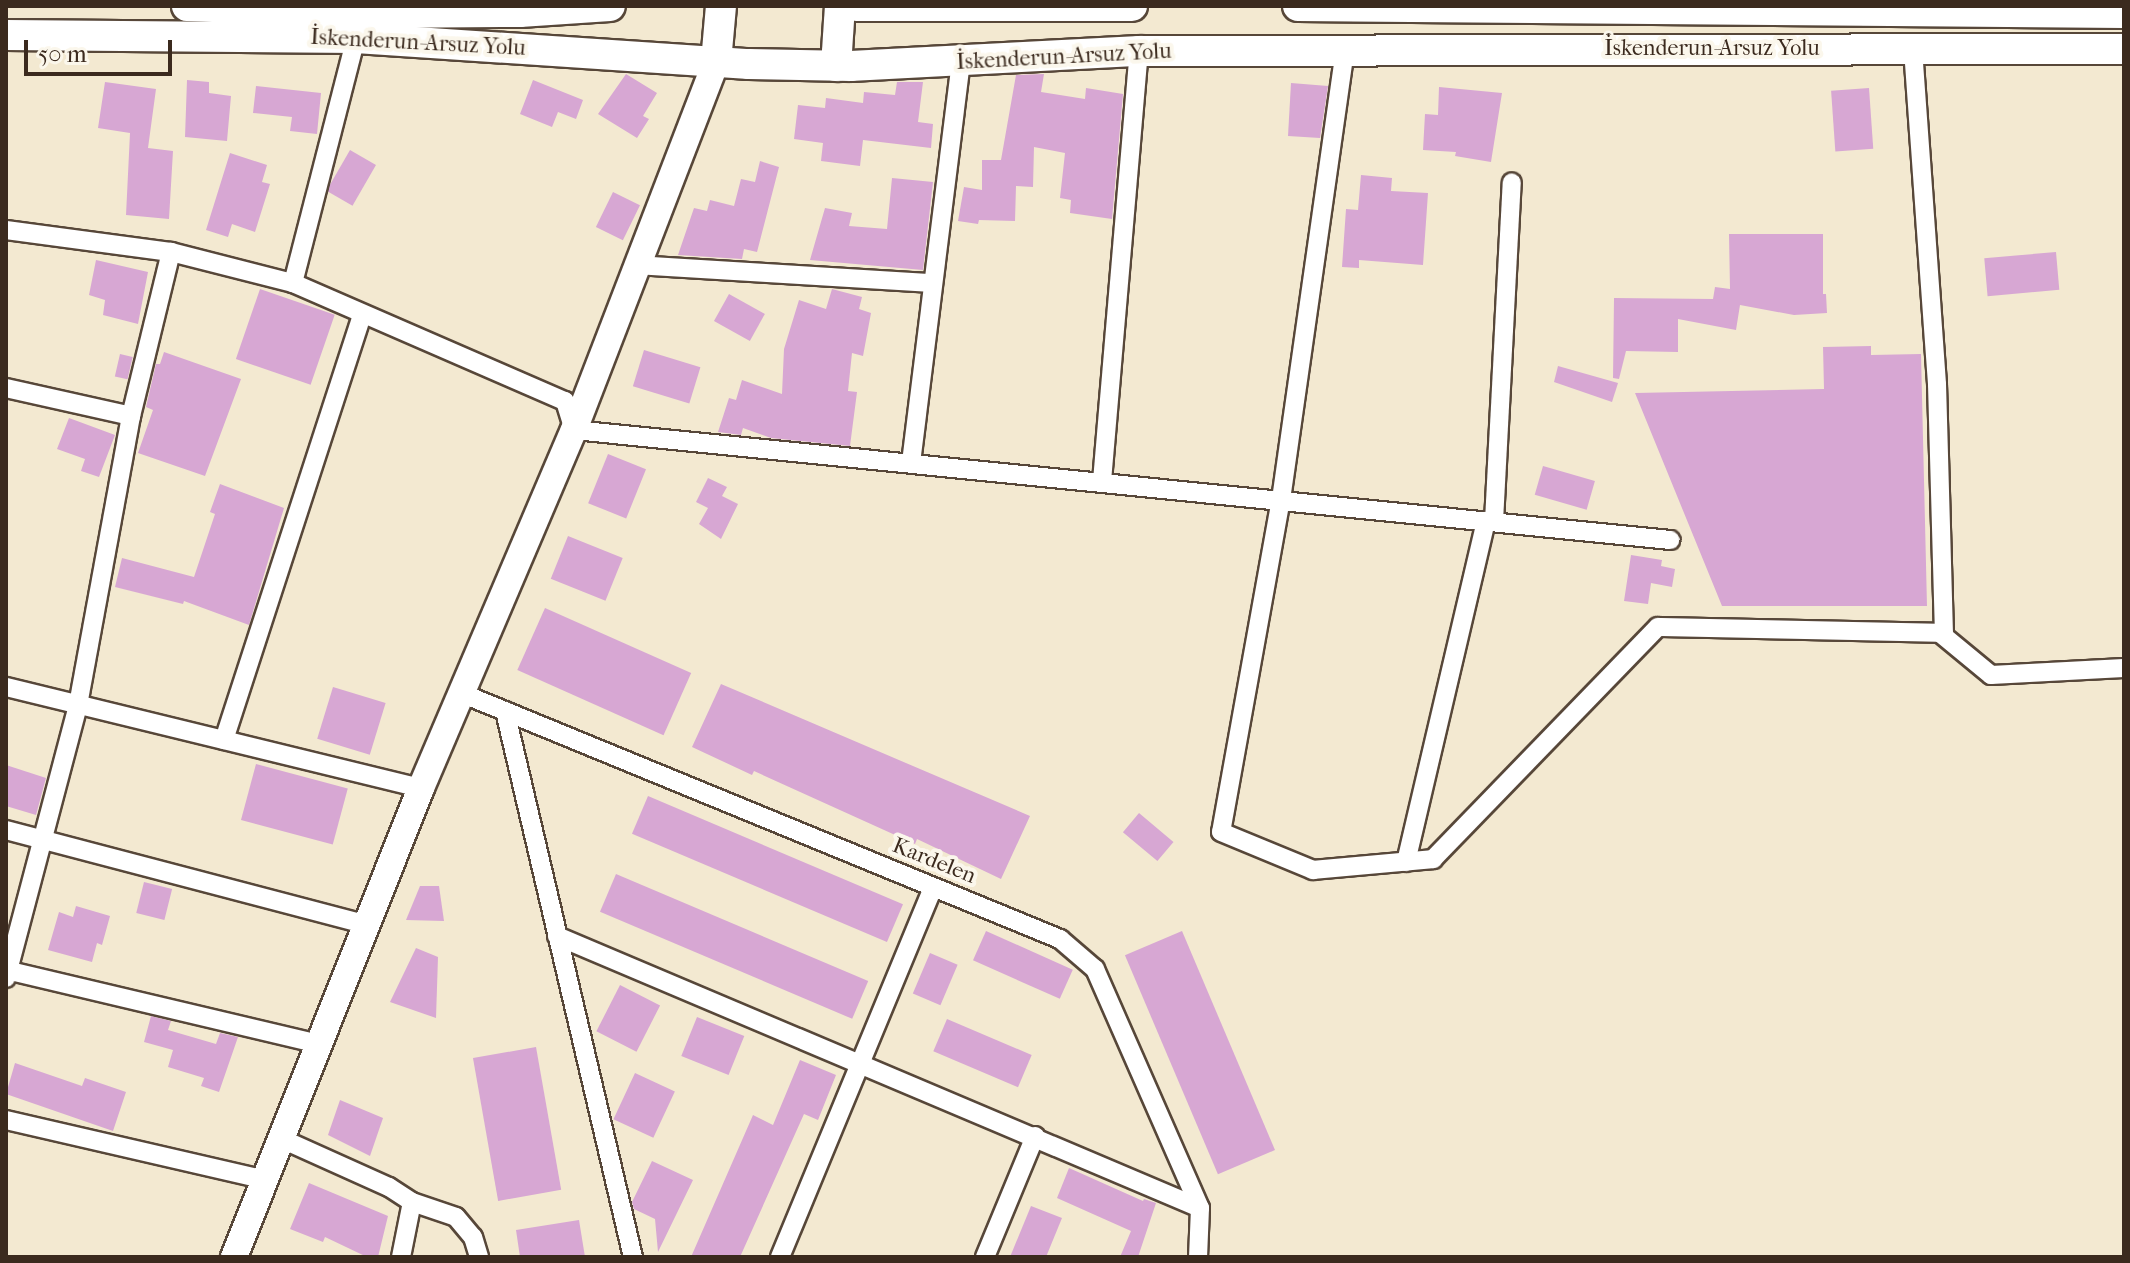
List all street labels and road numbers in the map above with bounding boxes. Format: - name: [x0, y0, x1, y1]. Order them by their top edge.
- street label: İskenderun-Arsuz Yolu: [310, 24, 526, 62]
- street label: İskenderun-Arsuz Yolu: [1604, 36, 1820, 62]
- street label: İskenderun-Arsuz Yolu: [956, 38, 1172, 76]
- street label: Kardelen: [888, 832, 980, 890]

